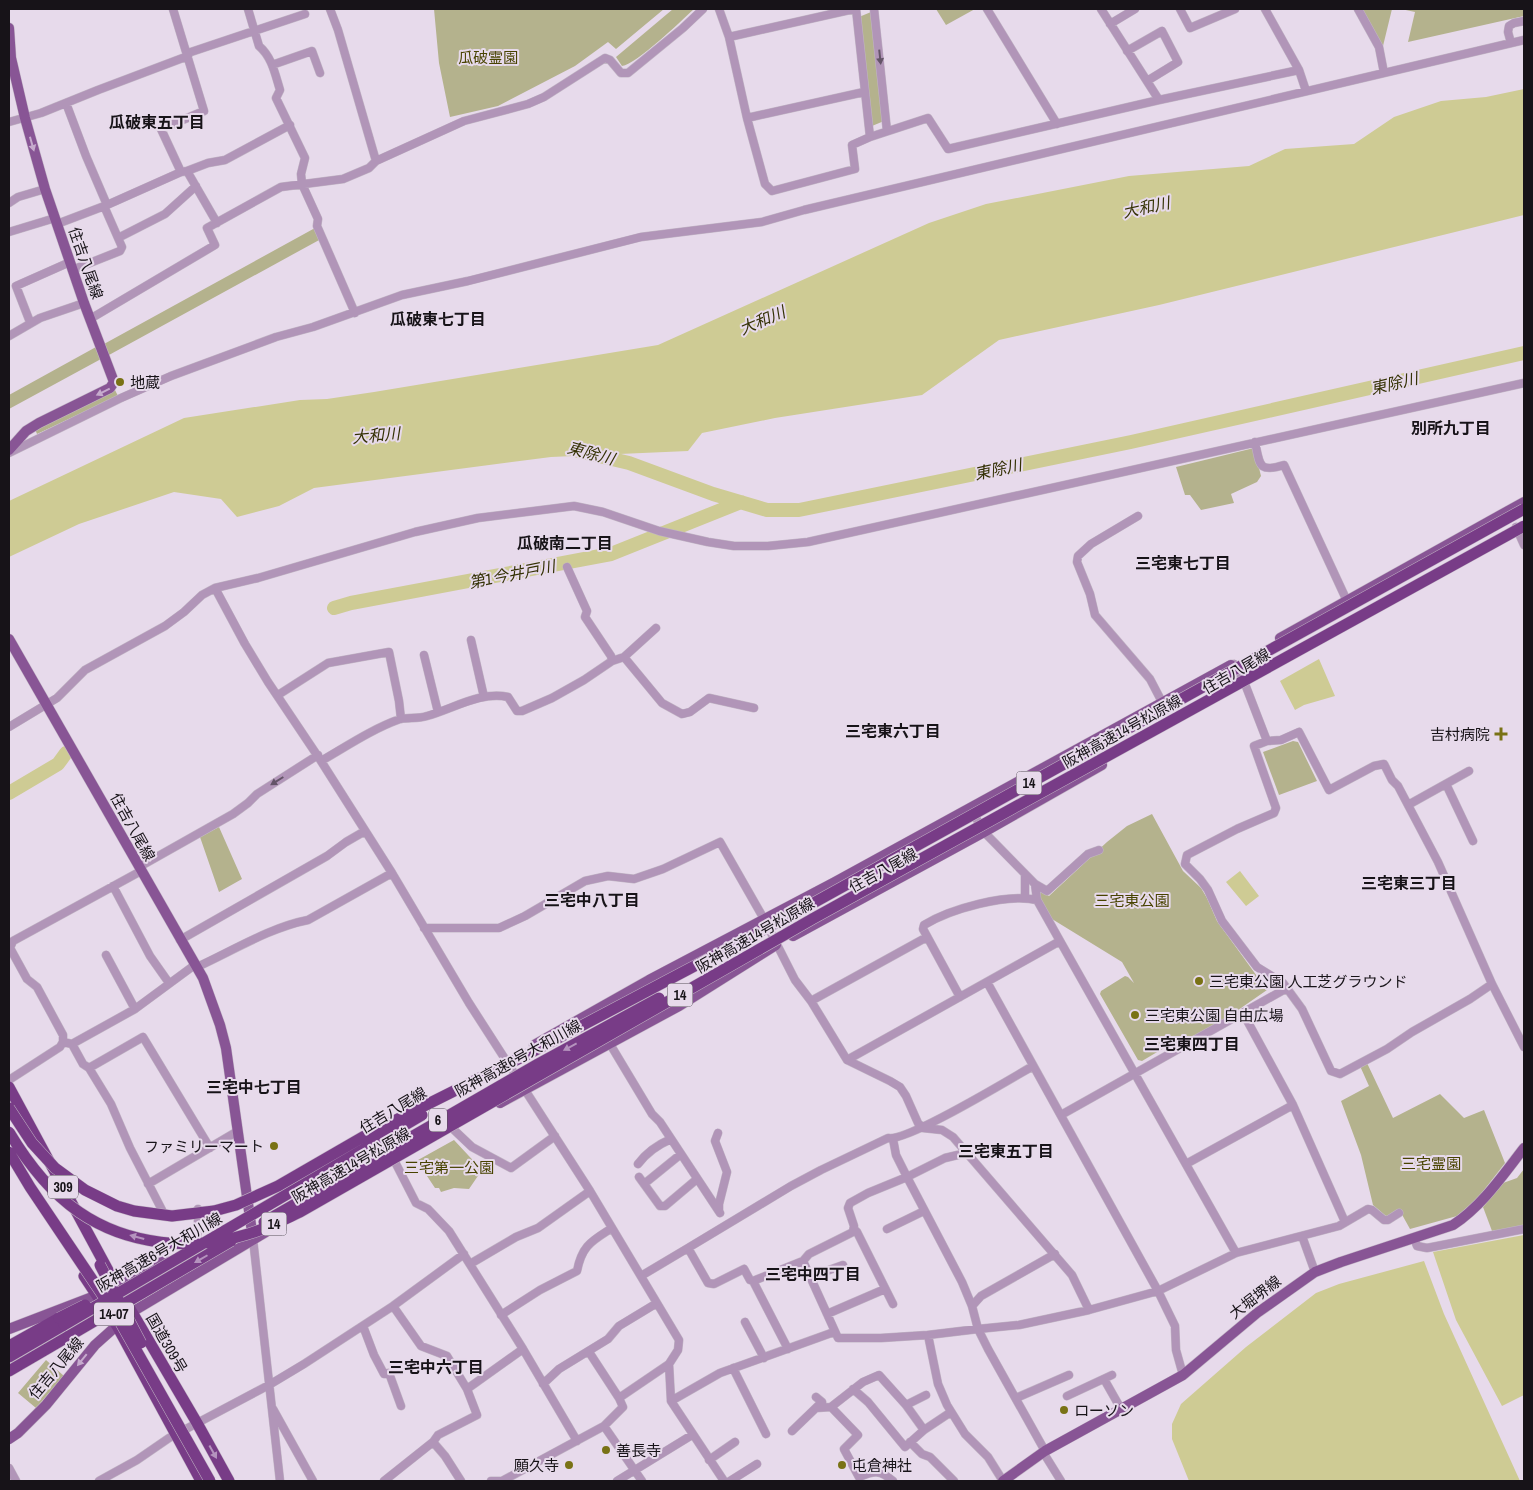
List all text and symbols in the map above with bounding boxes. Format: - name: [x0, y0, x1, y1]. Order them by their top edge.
- park label: 瓜破霊園: [458, 47, 518, 68]
- one-way arrow: [876, 50, 884, 66]
- district label: 瓜破東五丁目: [109, 111, 205, 133]
- one-way arrow: [29, 136, 37, 151]
- water label: 大和川: [1120, 191, 1174, 223]
- street label: 住吉八尾線: [64, 224, 108, 302]
- water label: 大和川: [736, 300, 790, 340]
- district label: 瓜破東七丁目: [390, 308, 486, 330]
- water label: 東除川: [1368, 366, 1422, 399]
- place label: 地蔵: [130, 372, 160, 393]
- marker: 地蔵: [114, 376, 126, 388]
- one-way arrow: [96, 388, 110, 396]
- district label: 別所九丁目: [1411, 417, 1491, 439]
- water label: 大和川: [351, 422, 403, 448]
- water label: 東除川: [565, 436, 619, 470]
- water label: 東除川: [972, 453, 1026, 485]
- district label: 瓜破南二丁目: [517, 532, 613, 554]
- district label: 三宅東七丁目: [1135, 552, 1231, 574]
- water label: 第1今井戸川: [467, 554, 559, 593]
- street label: 住吉八尾線: [1198, 643, 1274, 699]
- street label: 阪神高速14号松原線: [1058, 689, 1186, 773]
- district label: 三宅東六丁目: [845, 720, 941, 742]
- place label: 吉村病院: [1430, 724, 1490, 745]
- marker: 吉村病院: [1494, 727, 1508, 741]
- road number: 14: [1016, 771, 1042, 794]
- one-way arrow: [270, 777, 283, 786]
- street label: 住吉八尾線: [106, 789, 160, 865]
- street label: 住吉八尾線: [845, 843, 921, 897]
- district label: 三宅東三丁目: [1361, 872, 1457, 894]
- district label: 三宅中八丁目: [544, 889, 640, 911]
- park label: 三宅東公園: [1094, 890, 1170, 911]
- street label: 阪神高速14号松原線: [692, 892, 818, 978]
- place label: 三宅東公園 人工芝グラウンド: [1209, 971, 1407, 992]
- marker: 三宅東公園 人工芝グラウンド: [1193, 975, 1205, 987]
- road number: 14: [668, 984, 692, 1006]
- place label: 三宅東公園 自由広場: [1145, 1005, 1283, 1026]
- marker: 三宅東公園 自由広場: [1129, 1009, 1141, 1021]
- street label: 阪神高速6号大和川線: [451, 1014, 585, 1102]
- district label: 三宅東四丁目: [1144, 1033, 1240, 1055]
- one-way arrow: [563, 1042, 576, 1051]
- district label: 三宅中七丁目: [206, 1076, 302, 1098]
- street label: 住吉八尾線: [355, 1082, 431, 1138]
- road number: 6: [429, 1108, 447, 1132]
- street label: 阪神高速14号松原線: [288, 1122, 414, 1208]
- place label: ファミリーマート: [144, 1136, 264, 1157]
- marker: ファミリーマート: [268, 1140, 280, 1152]
- district label: 三宅東五丁目: [958, 1140, 1054, 1162]
- park label: 三宅霊園: [1401, 1153, 1461, 1174]
- park label: 三宅第一公園: [404, 1157, 494, 1178]
- road number: 309: [48, 1176, 78, 1198]
- street label: 阪神高速6号大和川線: [92, 1207, 226, 1297]
- road number: 14: [262, 1212, 286, 1236]
- one-way arrow: [130, 1233, 145, 1241]
- one-way arrow: [195, 1254, 208, 1263]
- district label: 三宅中四丁目: [765, 1263, 861, 1285]
- street label: 大堀堺線: [1225, 1271, 1285, 1323]
- road number: 14-07: [94, 1302, 134, 1326]
- street label: 国道309号: [142, 1309, 192, 1377]
- street label: 住吉八尾線: [24, 1333, 88, 1403]
- one-way arrow: [76, 1353, 87, 1366]
- district label: 三宅中六丁目: [388, 1356, 484, 1378]
- place label: ローソン: [1074, 1400, 1134, 1421]
- marker: ローソン: [1058, 1404, 1070, 1416]
- place label: 善長寺: [616, 1440, 661, 1461]
- marker: 善長寺: [600, 1444, 612, 1456]
- one-way arrow: [209, 1445, 217, 1460]
- place label: 願久寺: [514, 1455, 559, 1476]
- place label: 屯倉神社: [852, 1455, 912, 1476]
- marker: 願久寺: [563, 1459, 575, 1471]
- marker: 屯倉神社: [836, 1459, 848, 1471]

